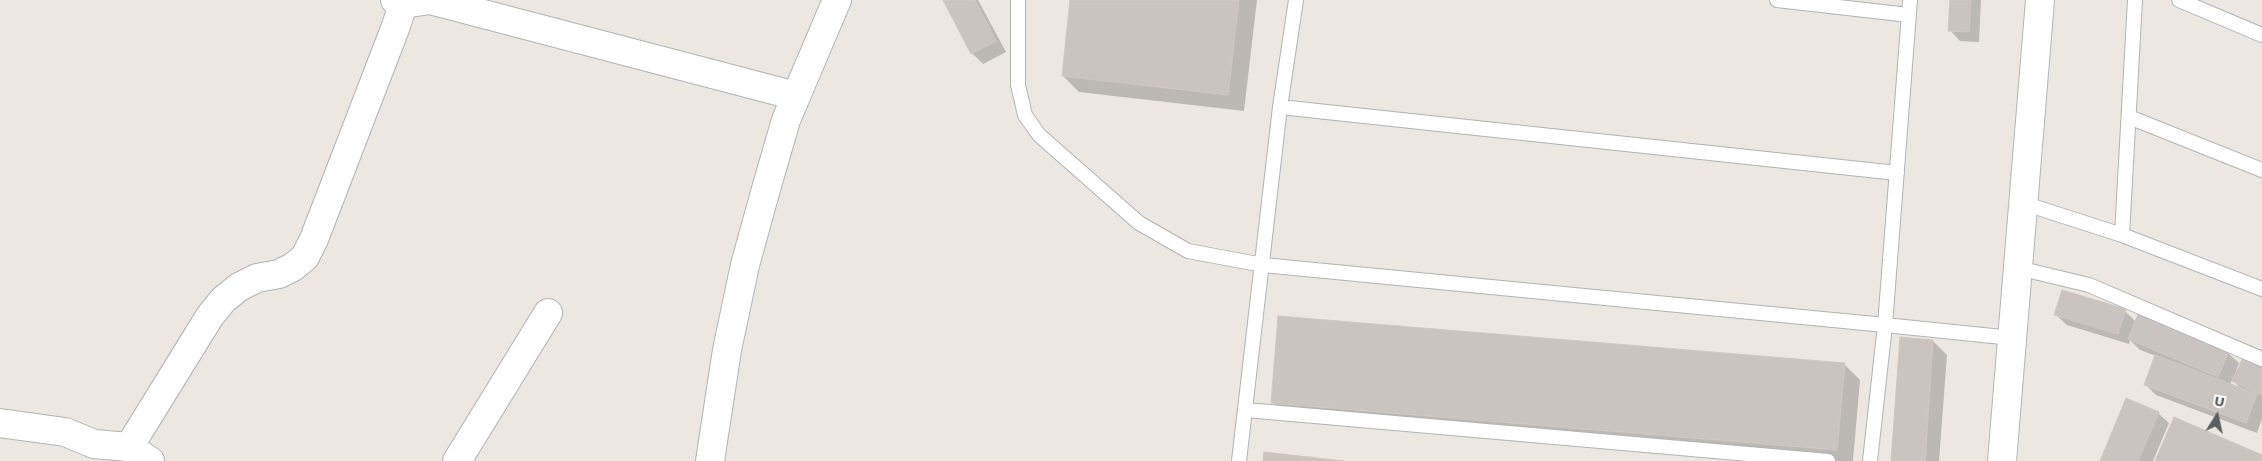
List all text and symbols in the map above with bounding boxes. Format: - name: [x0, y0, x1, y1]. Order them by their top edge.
- north arrow: [2192, 391, 2242, 441]
- text: U: [2213, 392, 2226, 410]

